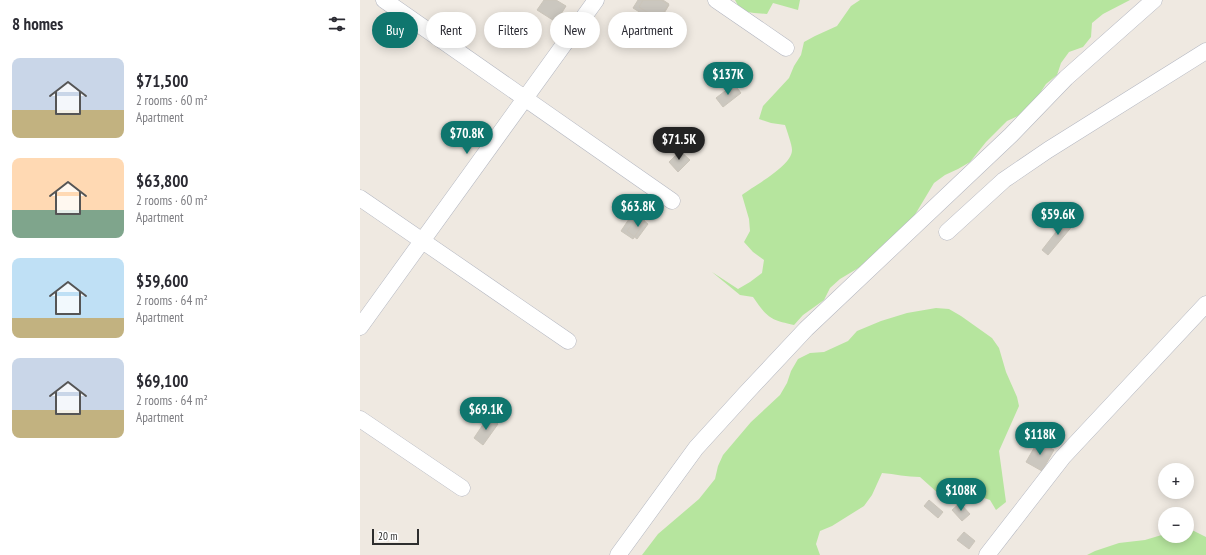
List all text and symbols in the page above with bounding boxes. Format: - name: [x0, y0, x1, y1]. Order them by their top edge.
- chip: Buy: [372, 12, 418, 48]
- chip: Rent: [426, 12, 476, 48]
- chip: Filters: [484, 12, 542, 48]
- chip: New: [550, 12, 600, 48]
- chip: Apartment: [608, 12, 687, 48]
- text: 8 homes: [12, 13, 63, 35]
- icon: filters: [326, 13, 348, 35]
- pin: $137K: [700, 62, 756, 96]
- text: $137K: [712, 66, 744, 83]
- text: $71,500: [136, 70, 188, 92]
- icon: home: [44, 74, 92, 122]
- text: 2 rooms · 60 m²: [136, 92, 208, 109]
- text: Apartment: [136, 109, 184, 126]
- pin: $70.8K: [434, 121, 500, 155]
- text: $70.8K: [450, 125, 484, 142]
- pin: $71.5K: [646, 127, 712, 161]
- text: $71.5K: [662, 131, 696, 148]
- text: $63,800: [136, 170, 188, 192]
- icon: home: [44, 174, 92, 222]
- text: 2 rooms · 60 m²: [136, 192, 208, 209]
- pin: $63.8K: [605, 194, 671, 228]
- text: $63.8K: [621, 198, 655, 215]
- pin: $59.6K: [1025, 202, 1091, 236]
- text: $59.6K: [1041, 206, 1075, 223]
- text: Apartment: [136, 209, 184, 226]
- text: $59,600: [136, 270, 188, 292]
- icon: home: [44, 274, 92, 322]
- text: 2 rooms · 64 m²: [136, 292, 208, 309]
- text: Apartment: [136, 309, 184, 326]
- text: $69,100: [136, 370, 188, 392]
- icon: home: [44, 374, 92, 422]
- text: 2 rooms · 64 m²: [136, 392, 208, 409]
- pin: $69.1K: [453, 397, 519, 431]
- text: $69.1K: [469, 401, 503, 418]
- text: Apartment: [136, 409, 184, 426]
- pin: $118K: [1012, 422, 1068, 456]
- text: $118K: [1024, 426, 1056, 443]
- map controls: [1158, 463, 1194, 543]
- button: +: [1158, 463, 1194, 499]
- pin: $108K: [933, 478, 989, 512]
- text: $108K: [945, 482, 977, 499]
- button: −: [1158, 507, 1194, 543]
- scale bar: [372, 527, 419, 546]
- text: 20 m: [378, 529, 397, 543]

